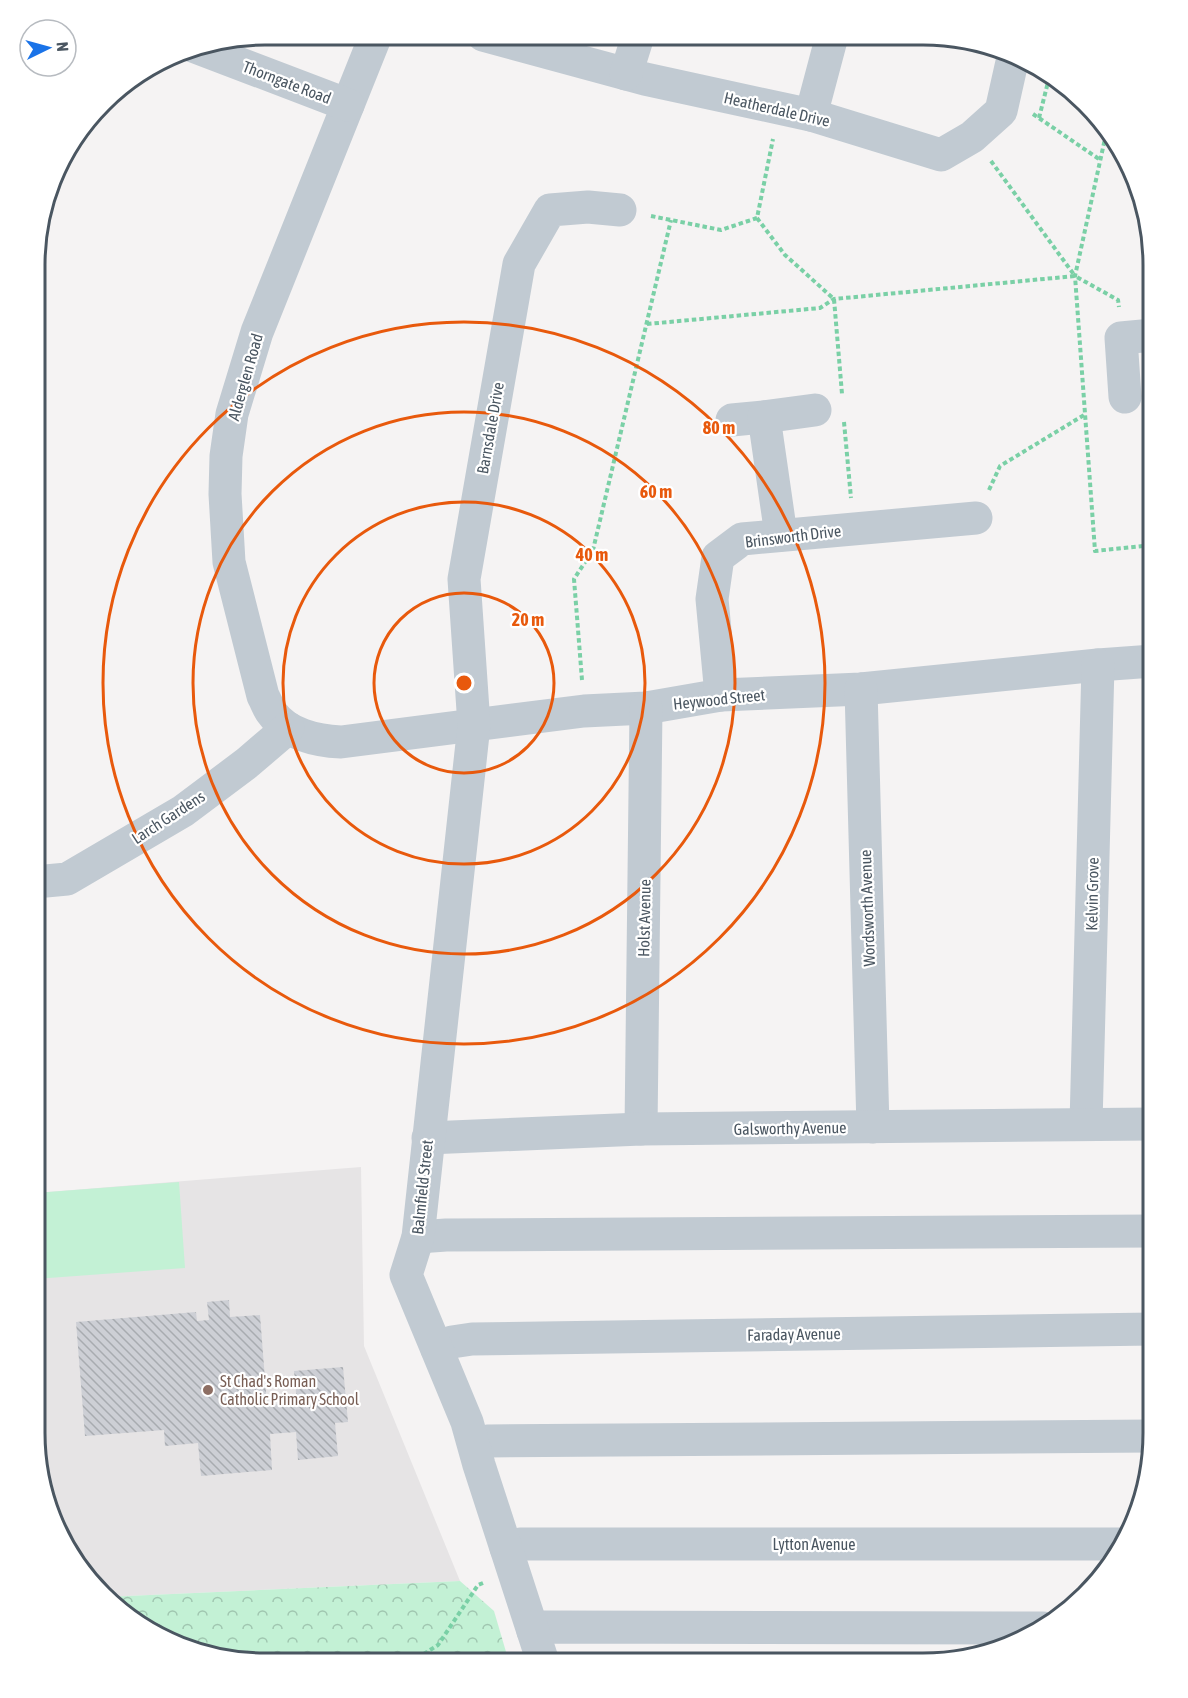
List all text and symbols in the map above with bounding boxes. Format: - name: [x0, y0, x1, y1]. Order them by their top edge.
- north arrow: [18, 18, 78, 78]
- text: N: [54, 41, 72, 52]
- street label: Thorngate Road: [240, 57, 334, 108]
- street label: Heatherdale Drive: [722, 88, 832, 130]
- street label: Alderglen Road: [224, 331, 267, 423]
- street label: Barnsdale Drive: [473, 381, 507, 475]
- text: 80 m: [703, 417, 735, 438]
- text: 60 m: [640, 481, 672, 502]
- street label: Brinsworth Drive: [744, 521, 842, 551]
- text: 40 m: [575, 544, 608, 565]
- text: 20 m: [512, 609, 544, 630]
- centre of rings: [454, 673, 474, 693]
- street label: Heywood Street: [672, 685, 766, 714]
- street label: Larch Gardens: [128, 787, 208, 847]
- street label: Wordsworth Avenue: [856, 849, 878, 967]
- street label: Kelvin Grove: [1082, 857, 1102, 931]
- street label: Holst Avenue: [634, 879, 654, 957]
- street label: Galsworthy Avenue: [733, 1118, 847, 1139]
- street label: Balmfield Street: [408, 1138, 436, 1235]
- street label: Faraday Avenue: [747, 1324, 841, 1345]
- place label: St Chad's Roman Catholic Primary School: [220, 1372, 360, 1409]
- marker: St Chad's Roman Catholic Primary School: [201, 1383, 215, 1397]
- street label: Lytton Avenue: [772, 1535, 856, 1554]

